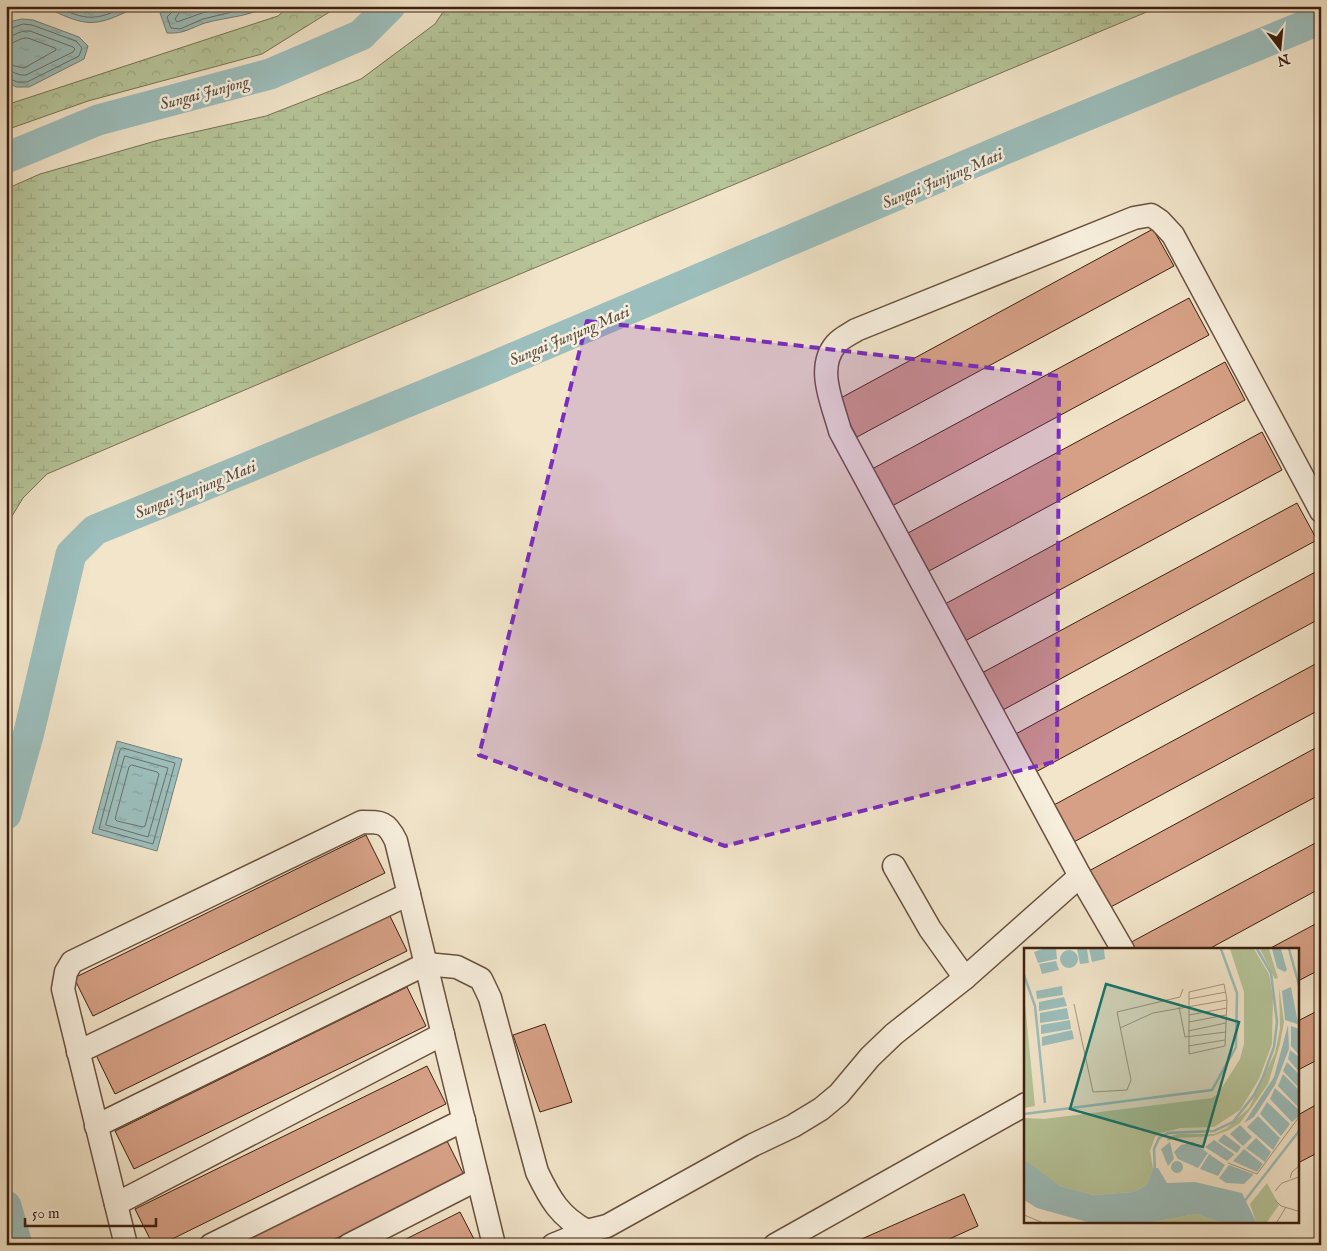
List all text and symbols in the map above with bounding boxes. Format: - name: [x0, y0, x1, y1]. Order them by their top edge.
- north arrow: [1254, 22, 1304, 72]
- text: N: [1275, 49, 1293, 70]
- water label: Sungai Junjong: [158, 72, 252, 115]
- water label: Sungai Junjung Mati: [880, 145, 1007, 214]
- water label: Sungai Junjung Mati: [507, 302, 634, 371]
- water label: Sungai Junjung Mati: [132, 457, 261, 524]
- inset map: [1024, 948, 1300, 1224]
- scale bar: [25, 1196, 156, 1228]
- text: 50 m: [32, 1204, 60, 1223]

